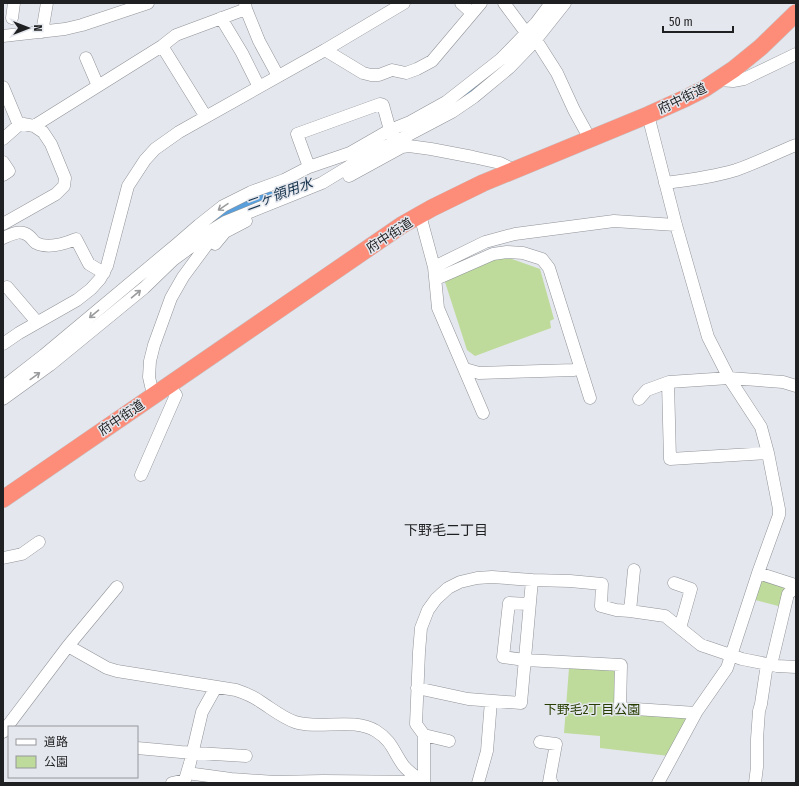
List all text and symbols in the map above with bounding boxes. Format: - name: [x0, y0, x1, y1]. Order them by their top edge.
- north arrow: [8, 8, 48, 48]
- scale bar: [663, 8, 733, 34]
- text: 50 m: [669, 15, 693, 29]
- text: N: [31, 25, 44, 31]
- street label: 府中街道: [656, 80, 709, 117]
- water label: 二ヶ領用水: [243, 174, 317, 214]
- one-way arrow: [218, 203, 229, 211]
- street label: 府中街道: [363, 215, 415, 256]
- one-way arrow: [130, 290, 141, 299]
- one-way arrow: [88, 310, 99, 319]
- one-way arrow: [29, 372, 40, 380]
- street label: 府中街道: [96, 397, 147, 438]
- district label: 下野毛二丁目: [404, 522, 488, 539]
- park label: 下野毛2丁目公園: [544, 702, 640, 717]
- legend: [8, 726, 138, 778]
- text: 道路: [44, 735, 68, 749]
- text: 公園: [44, 755, 68, 769]

